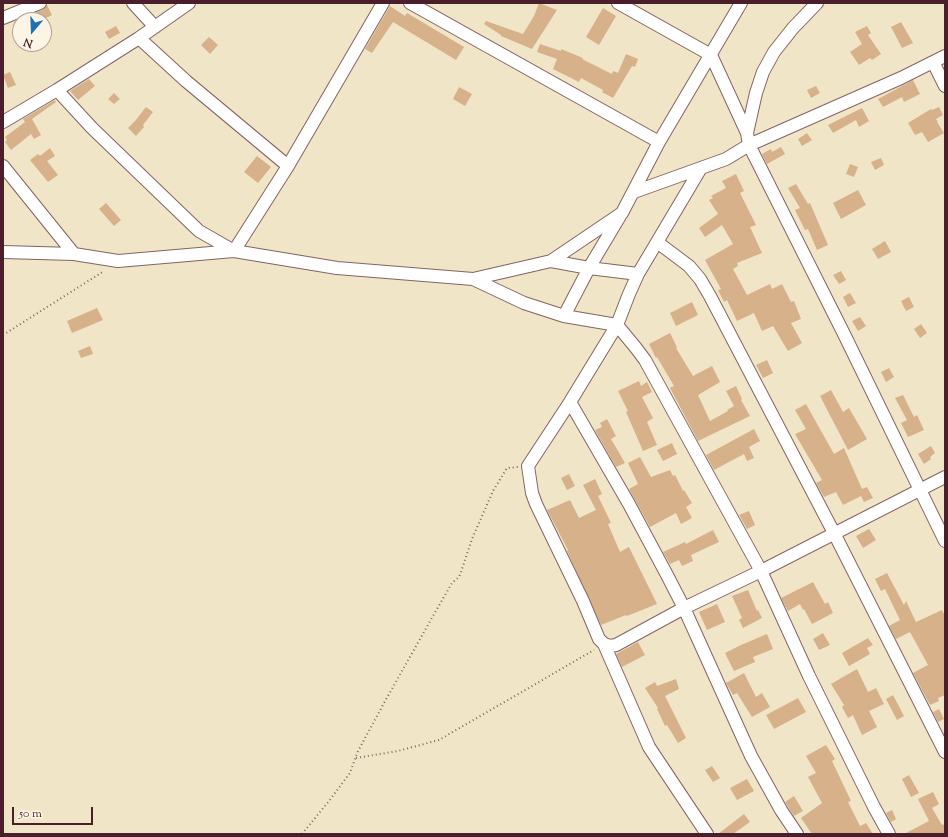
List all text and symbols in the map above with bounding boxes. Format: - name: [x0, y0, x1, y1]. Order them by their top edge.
- north arrow: [12, 12, 52, 52]
- text: N: [22, 33, 35, 51]
- scale bar: [14, 799, 95, 825]
- text: 50 m: [19, 805, 42, 823]

